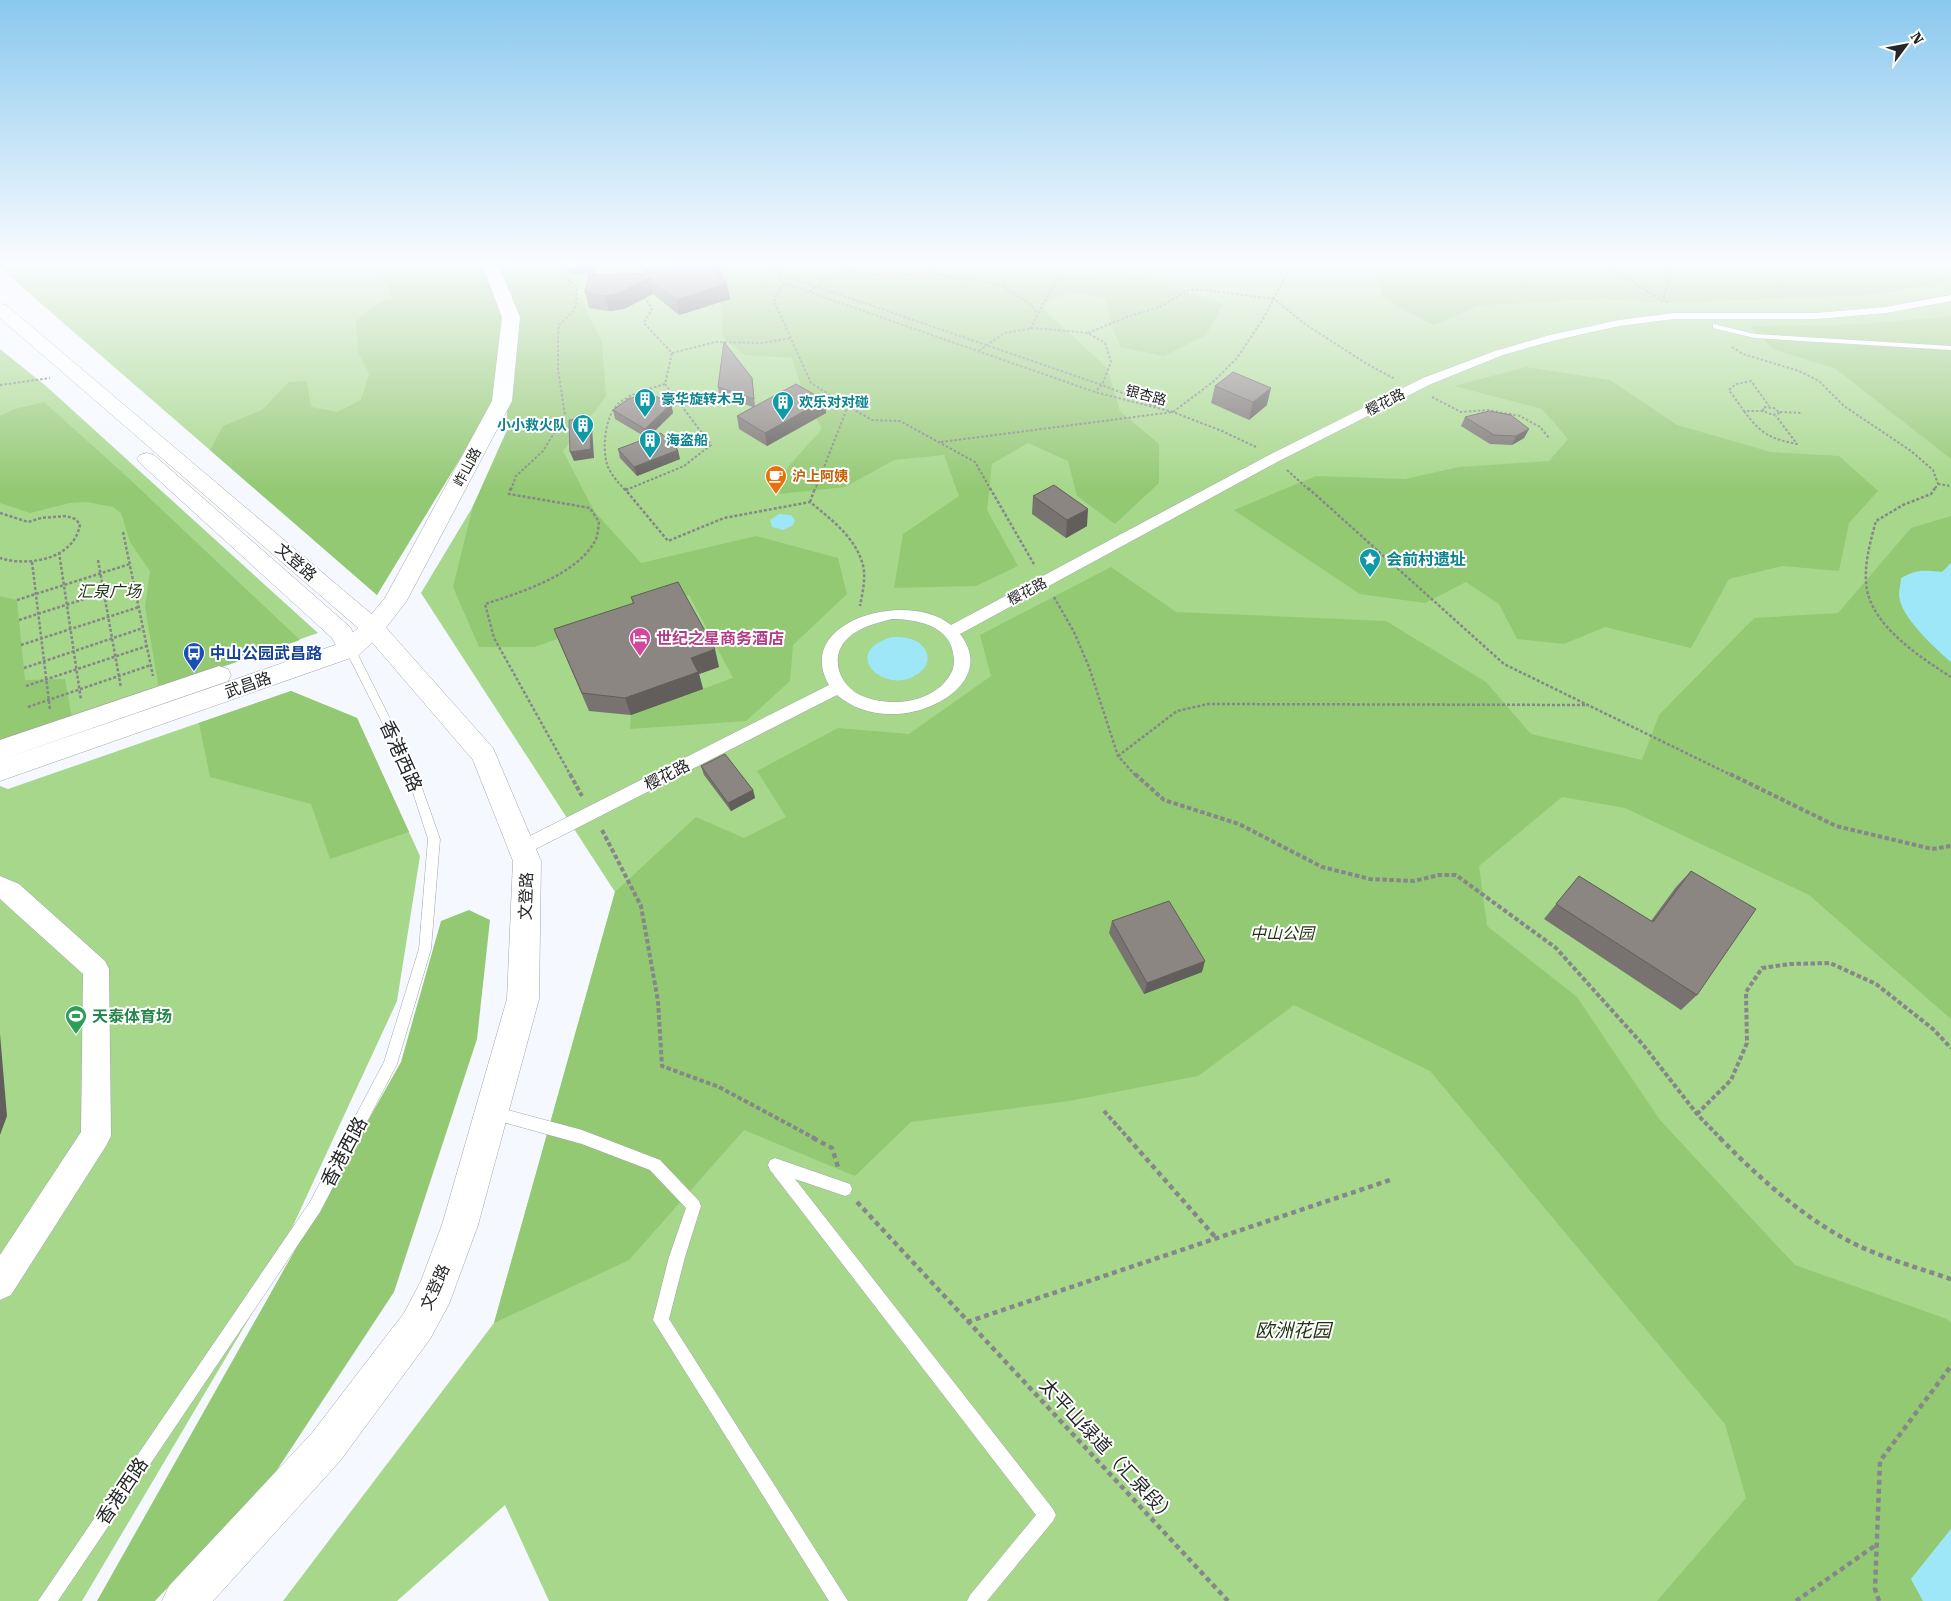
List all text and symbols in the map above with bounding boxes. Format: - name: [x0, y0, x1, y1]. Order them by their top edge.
- north arrow: [1881, 20, 1931, 70]
- text: N: [1907, 29, 1927, 47]
- street label: 银杏路: [1124, 382, 1168, 408]
- street label: 樱花路: [1363, 385, 1407, 419]
- building icon: 豪华旋转木马: [633, 387, 657, 418]
- building icon: 欢乐对对碰: [771, 390, 795, 421]
- place label: 豪华旋转木马: [661, 391, 745, 407]
- place label: 欢乐对对碰: [799, 394, 869, 410]
- building icon: 小小救火队: [571, 413, 595, 444]
- place label: 小小救火队: [497, 417, 567, 433]
- building icon: 海盗船: [638, 428, 662, 459]
- place label: 海盗船: [666, 432, 708, 448]
- street label: 岞山路: [450, 445, 484, 489]
- cafe icon: 沪上阿姨: [764, 464, 788, 495]
- place label: 沪上阿姨: [792, 468, 848, 484]
- street label: 文登路: [272, 539, 320, 585]
- place icon: 会前村遗址: [1358, 547, 1382, 578]
- place label: 会前村遗址: [1386, 550, 1466, 569]
- street label: 樱花路: [1005, 574, 1049, 608]
- park label: 汇泉广场: [77, 582, 143, 601]
- hotel icon: 世纪之星商务酒店: [628, 626, 652, 657]
- place label: 世纪之星商务酒店: [656, 629, 784, 648]
- bus stop icon: 中山公园武昌路: [182, 641, 206, 672]
- place label: 中山公园武昌路: [210, 644, 322, 663]
- street label: 武昌路: [222, 668, 274, 702]
- street label: 香港西路: [375, 717, 427, 795]
- street label: 樱花路: [641, 756, 693, 794]
- street label: 文登路: [516, 872, 536, 920]
- park label: 中山公园: [1250, 924, 1316, 943]
- sports icon: 天泰体育场: [64, 1004, 88, 1035]
- place label: 天泰体育场: [92, 1007, 172, 1026]
- street label: 香港西路: [316, 1113, 372, 1191]
- street label: 文登路: [417, 1261, 453, 1313]
- park label: 欧洲花园: [1255, 1319, 1334, 1342]
- street label: 太平山绿道（汇泉段）: [1035, 1374, 1181, 1528]
- street label: 香港西路: [91, 1453, 153, 1529]

